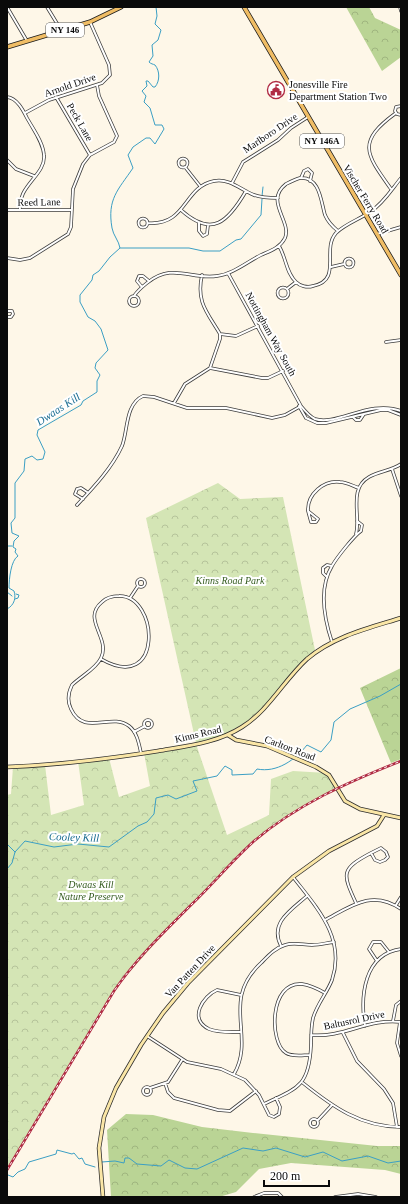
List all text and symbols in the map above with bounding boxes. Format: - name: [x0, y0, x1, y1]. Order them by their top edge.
- road number: NY 146: [46, 23, 84, 37]
- street label: Arnold Drive: [43, 71, 98, 99]
- place label: Jonesville Fire Department Station Two: [289, 79, 387, 102]
- public building icon: Jonesville Fire Department Station Two: [266, 80, 286, 100]
- street label: Peck Lane: [65, 101, 96, 143]
- street label: Marlboro Drive: [241, 111, 300, 155]
- road number: NY 146A: [300, 134, 344, 148]
- street label: Vischer Ferry Road: [341, 163, 391, 235]
- street label: Reed Lane: [17, 196, 61, 208]
- street label: Nottingham Way South: [243, 290, 299, 378]
- water label: Dwaas Kill: [33, 390, 82, 428]
- park label: Kinns Road Park: [195, 575, 265, 586]
- street label: Kinns Road: [174, 723, 222, 745]
- street label: Carlton Road: [263, 733, 317, 763]
- water label: Cooley Kill: [49, 830, 99, 844]
- park label: Dwaas Kill Nature Preserve: [57, 879, 124, 902]
- street label: Van Patten Drive: [163, 942, 218, 1000]
- street label: Baltusrol Drive: [323, 1008, 386, 1032]
- scale bar: [264, 1162, 329, 1188]
- text: 200 m: [270, 1169, 301, 1183]

